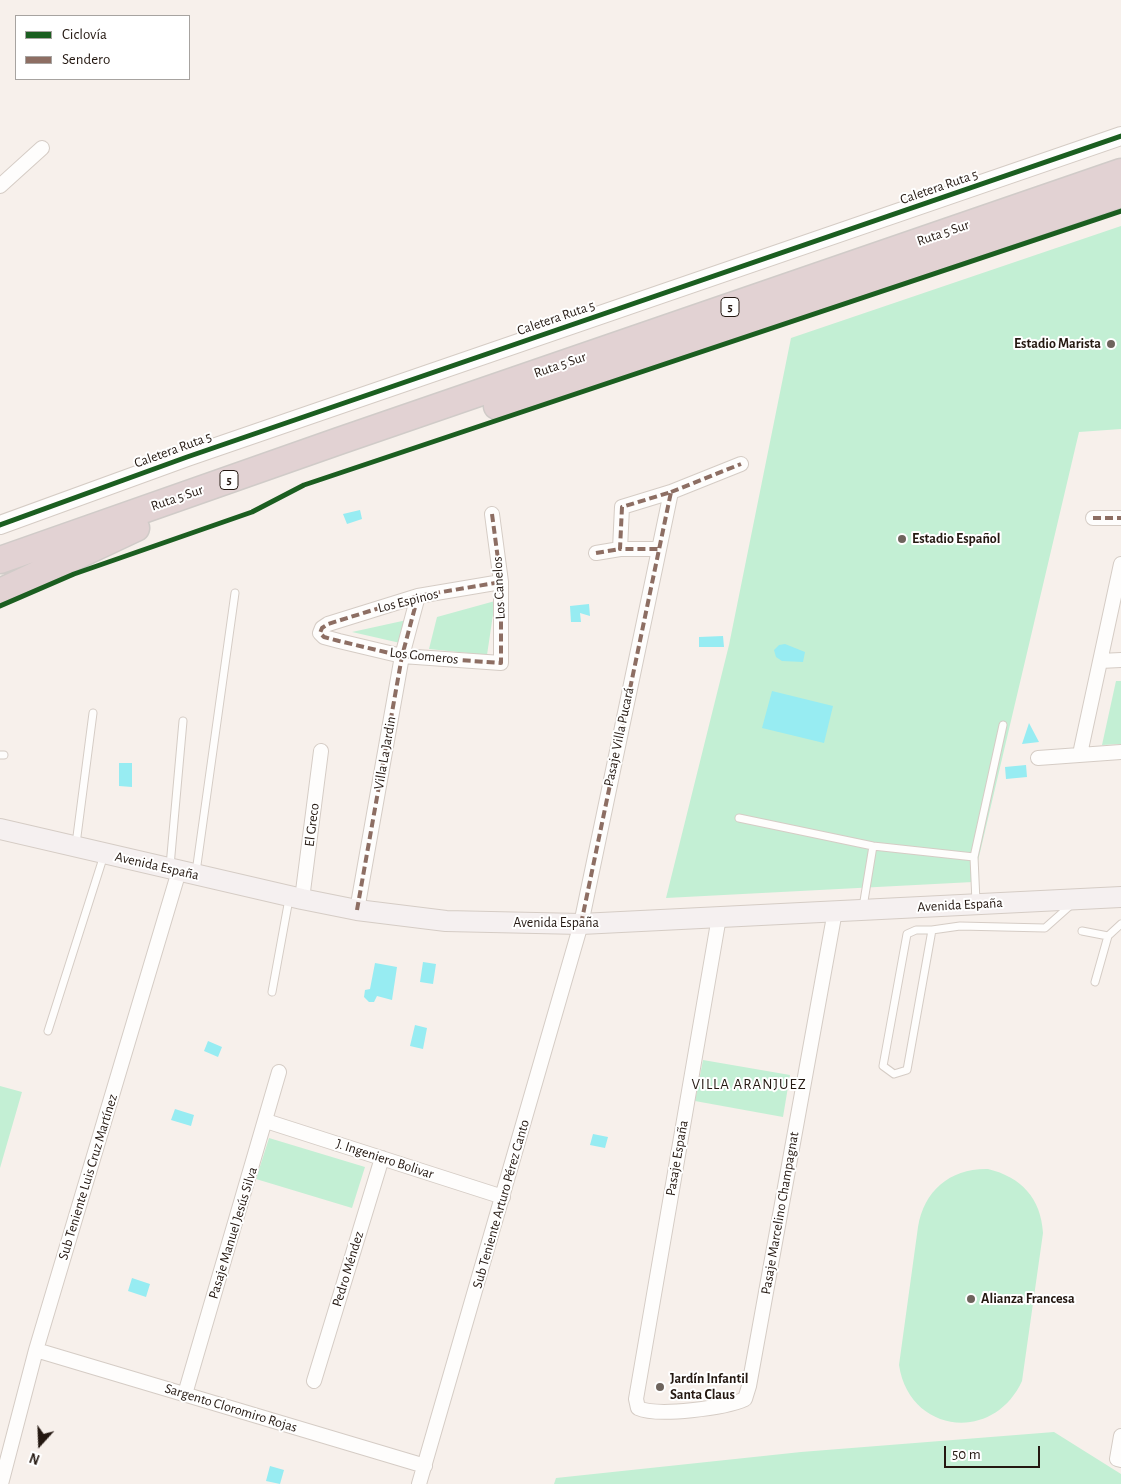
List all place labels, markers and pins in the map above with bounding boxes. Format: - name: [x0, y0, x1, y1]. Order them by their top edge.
- place label: Estadio Marista: [1014, 336, 1101, 352]
- marker: Estadio Marista: [1105, 338, 1117, 350]
- place label: Estadio Español: [912, 531, 1000, 547]
- marker: Estadio Español: [896, 533, 908, 545]
- place label: Alianza Francesa: [981, 1291, 1075, 1307]
- marker: Alianza Francesa: [965, 1293, 977, 1305]
- place label: Jardín Infantil Santa Claus: [670, 1371, 748, 1404]
- marker: Jardín Infantil Santa Claus: [654, 1381, 666, 1393]

